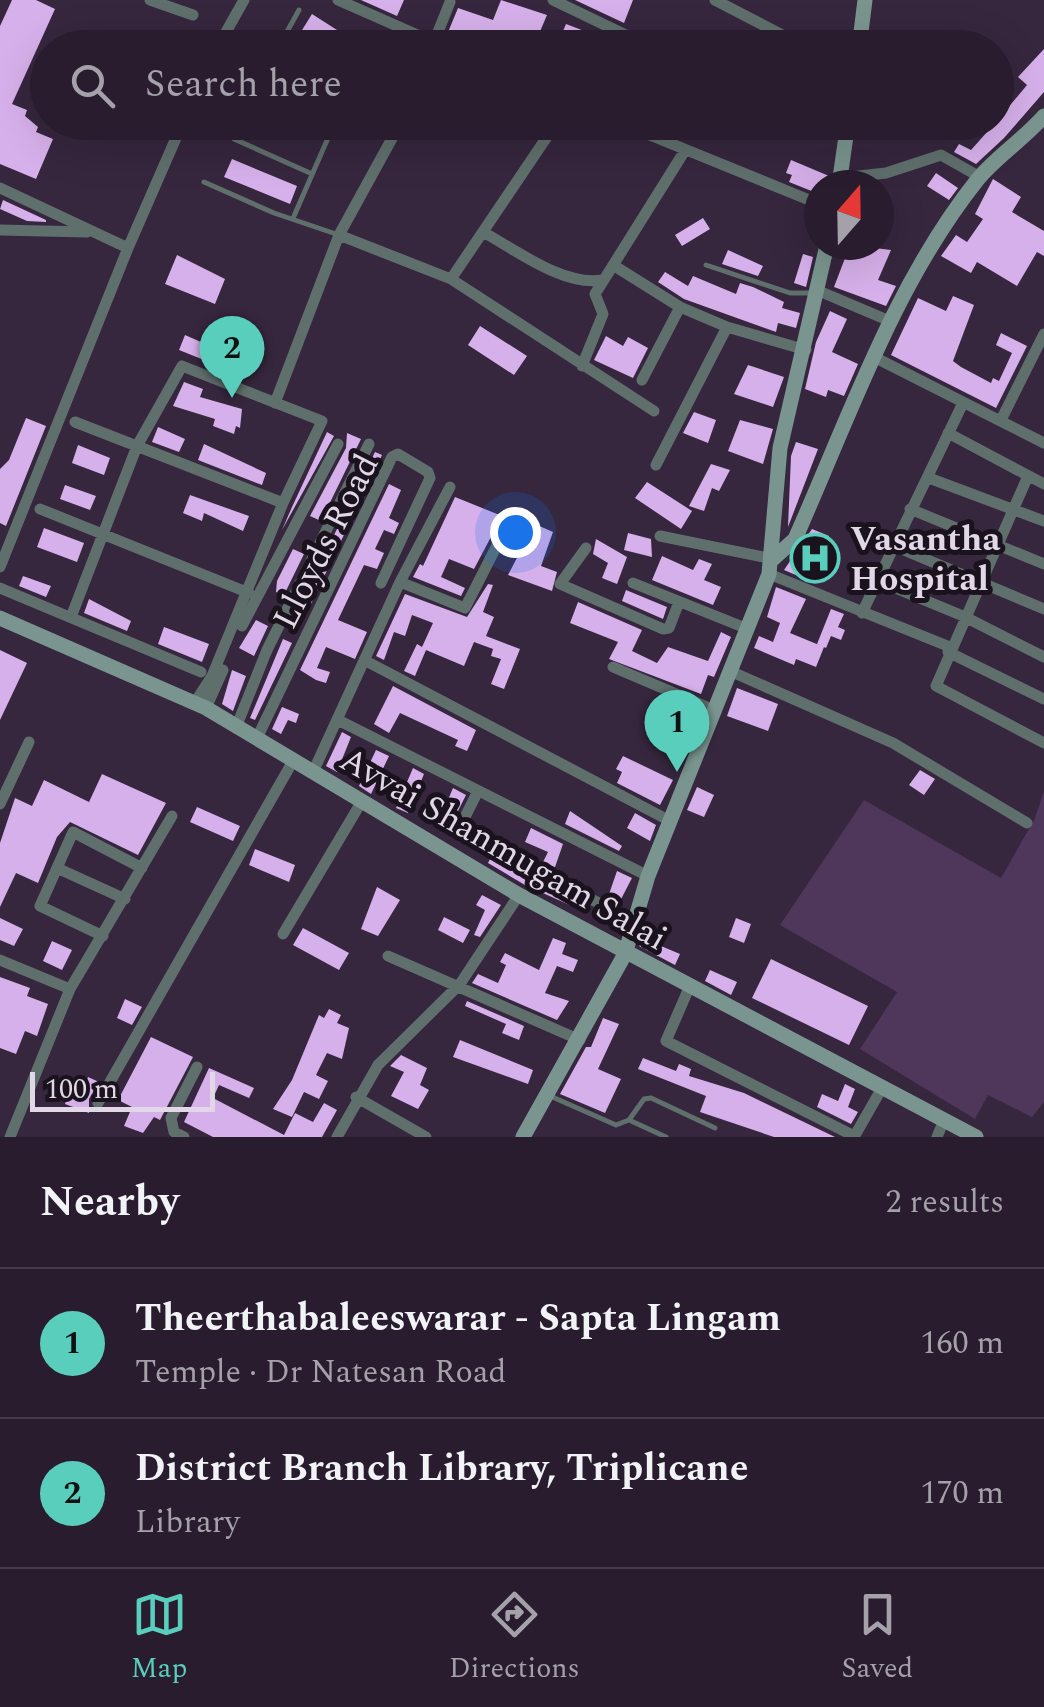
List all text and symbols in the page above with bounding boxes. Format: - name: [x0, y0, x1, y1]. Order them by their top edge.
- search box: [30, 30, 1014, 140]
- text: Search here: [145, 56, 342, 114]
- icon: search: [65, 58, 120, 113]
- north arrow: [804, 170, 894, 260]
- pin: 2: [200, 316, 264, 398]
- street label: Lloyds Road: [259, 445, 393, 639]
- your location: [490, 507, 541, 558]
- place label: Vasantha Hospital: [850, 513, 1000, 606]
- hospital icon: Vasantha Hospital: [789, 532, 841, 584]
- pin: 1: [644, 690, 710, 772]
- street label: Avvai Shanmugam Salai: [330, 734, 677, 965]
- scale bar: [30, 1067, 215, 1112]
- text: 100 m: [45, 1068, 118, 1111]
- text: Nearby: [40, 1171, 179, 1234]
- text: 2 results: [885, 1178, 1004, 1227]
- text: Theerthabaleeswarar - Sapta Lingam: [135, 1290, 781, 1348]
- text: 1: [64, 1319, 81, 1368]
- text: 160 m: [920, 1319, 1004, 1368]
- text: Temple · Dr Natesan Road: [135, 1348, 506, 1397]
- text: District Branch Library, Triplicane: [135, 1440, 749, 1498]
- text: 2: [64, 1469, 81, 1518]
- text: 170 m: [920, 1469, 1004, 1518]
- text: Library: [135, 1498, 240, 1547]
- tab: Map: [131, 1587, 187, 1690]
- tab: Directions: [449, 1587, 580, 1690]
- tab: Saved: [841, 1587, 913, 1690]

